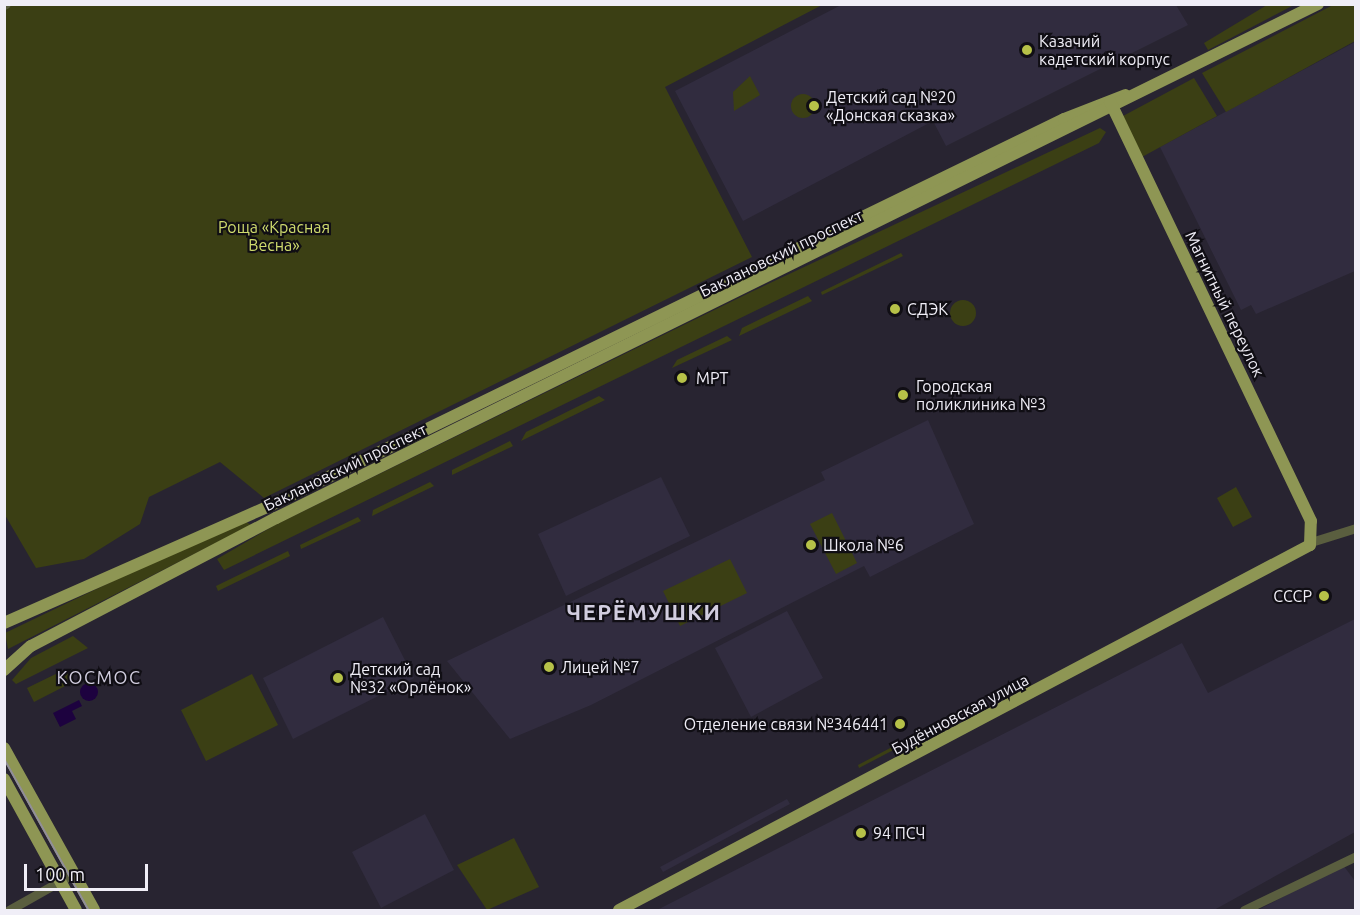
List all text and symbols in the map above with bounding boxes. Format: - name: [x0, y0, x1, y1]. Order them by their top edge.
- place label: Казачий кадетский корпус: [1039, 31, 1170, 69]
- marker: Казачий кадетский корпус: [1020, 43, 1034, 57]
- place label: Детский сад №20 «Донская сказка»: [826, 87, 956, 125]
- marker: Детский сад №20 «Донская сказка»: [807, 99, 821, 113]
- street label: Баклановский проспект: [696, 205, 866, 301]
- park label: Роща «Красная Весна»: [218, 217, 330, 255]
- street label: Магнитный переулок: [1181, 228, 1269, 380]
- place label: СДЭК: [907, 299, 948, 319]
- marker: СДЭК: [888, 302, 902, 316]
- place label: МРТ: [696, 368, 728, 388]
- marker: МРТ: [673, 369, 691, 387]
- place label: Городская поликлиника №3: [916, 376, 1046, 414]
- marker: Городская поликлиника №3: [894, 386, 912, 404]
- street label: Баклановский проспект: [260, 419, 430, 515]
- place label: Школа №6: [823, 535, 904, 555]
- marker: Школа №6: [804, 538, 818, 552]
- place label: СССР: [1273, 586, 1312, 606]
- marker: СССР: [1317, 589, 1331, 603]
- district label: ЧЕРЁМУШКИ: [567, 599, 721, 625]
- place label: Лицей №7: [561, 657, 639, 677]
- place label: Детский сад №32 «Орлёнок»: [350, 659, 471, 697]
- marker: Лицей №7: [542, 660, 556, 674]
- district label: КОСМОС: [56, 666, 142, 688]
- street label: Будённовская улица: [888, 670, 1032, 758]
- marker: Детский сад №32 «Орлёнок»: [331, 671, 345, 685]
- place label: Отделение связи №346441: [684, 714, 888, 734]
- marker: Отделение связи №346441: [893, 717, 907, 731]
- place label: 94 ПСЧ: [873, 823, 925, 843]
- marker: 94 ПСЧ: [854, 826, 868, 840]
- scale bar: [27, 852, 152, 890]
- text: 100 m: [35, 864, 85, 884]

